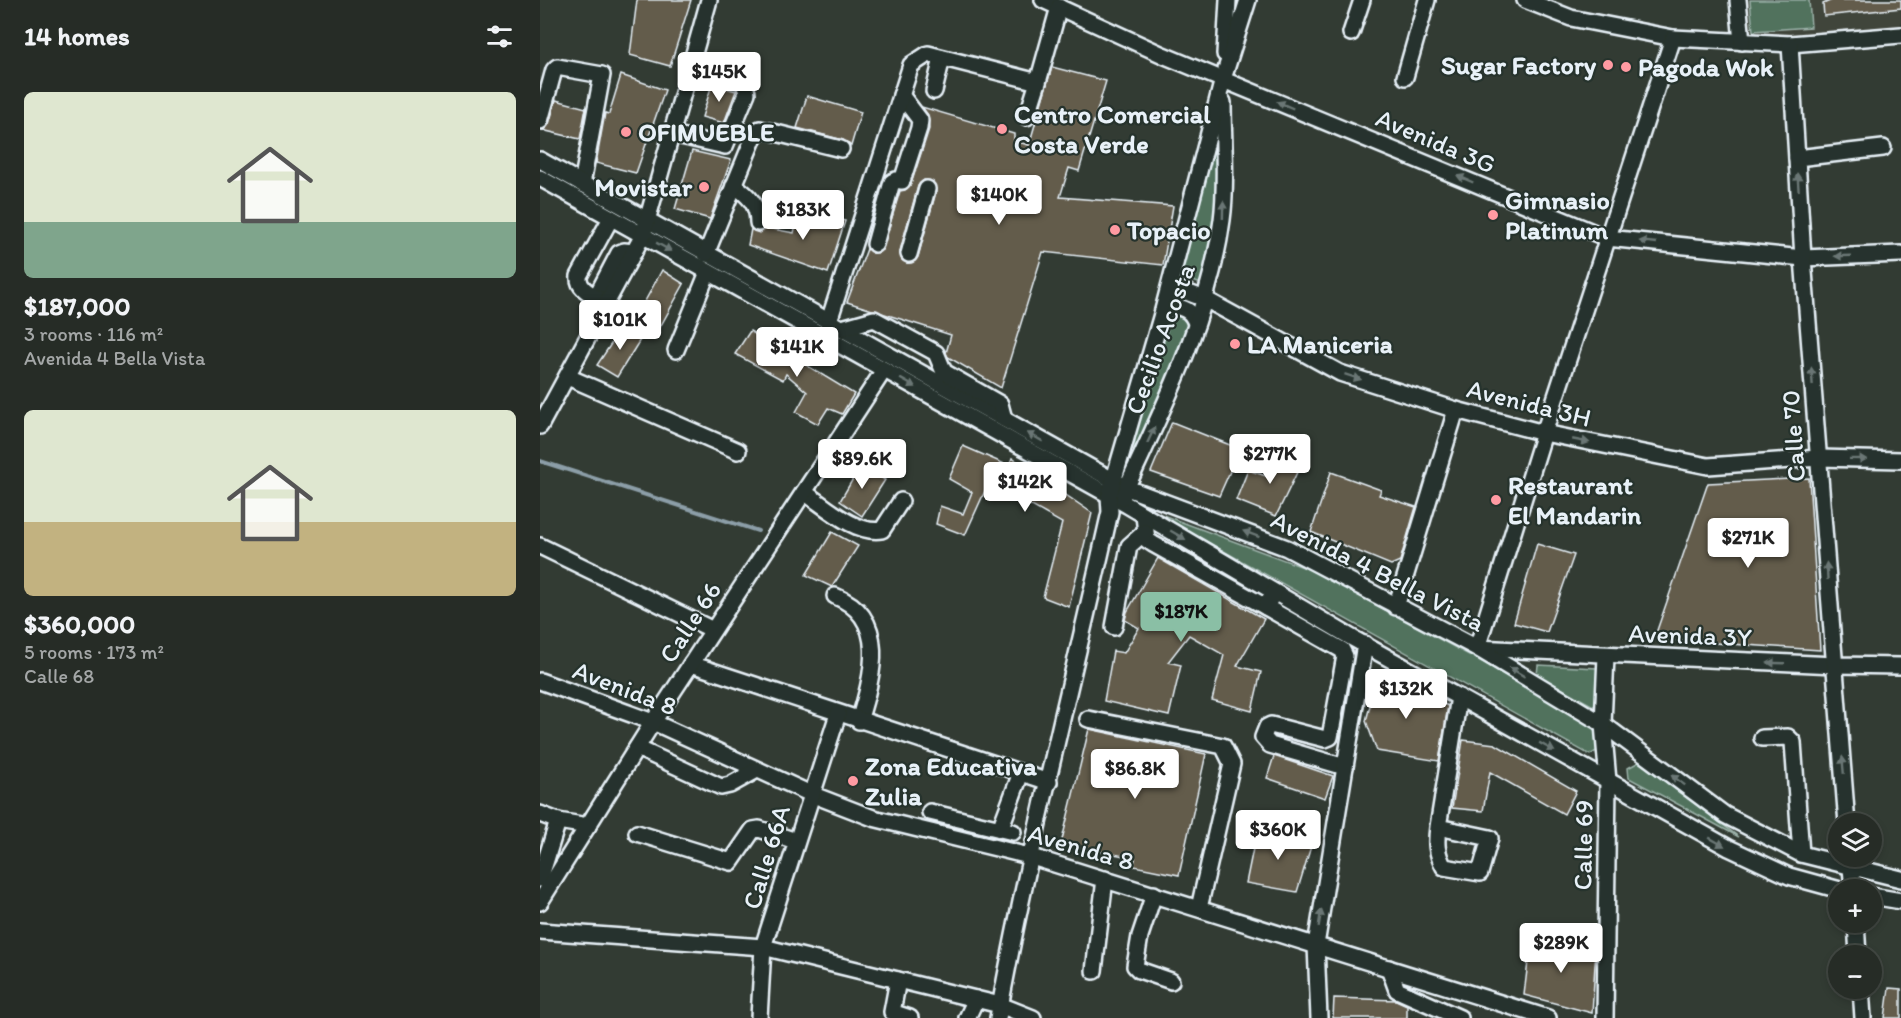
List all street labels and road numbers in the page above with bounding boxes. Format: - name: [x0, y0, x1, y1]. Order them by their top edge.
- street label: Avenida 3G: [1371, 101, 1501, 181]
- street label: Cecilio Acosta: [1118, 259, 1202, 419]
- street label: Avenida 3H: [1464, 372, 1594, 434]
- street label: Calle 70: [1774, 389, 1812, 483]
- street label: Avenida 4 Bella Vista: [1266, 503, 1491, 639]
- street label: Calle 66: [652, 575, 728, 669]
- street label: Avenida 3Y: [1628, 617, 1753, 653]
- street label: Avenida 8: [568, 654, 682, 722]
- street label: Calle 69: [1566, 799, 1600, 891]
- street label: Calle 66A: [735, 801, 797, 913]
- street label: Avenida 8: [1024, 817, 1138, 877]

